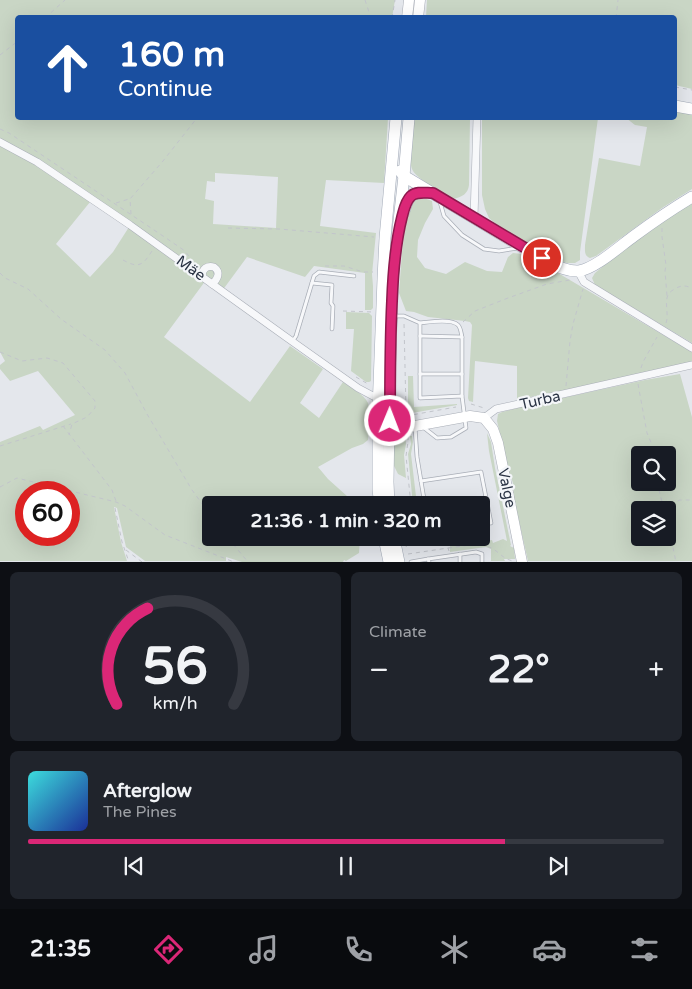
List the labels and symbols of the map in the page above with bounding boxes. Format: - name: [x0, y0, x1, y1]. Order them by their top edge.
- pin: [521, 237, 563, 279]
- street label: Mäe: [173, 251, 209, 285]
- street label: Turba: [518, 387, 562, 413]
- position arrow: [363, 394, 415, 446]
- street label: Valge: [494, 467, 520, 509]
- speed limit sign: 60: [15, 481, 80, 546]

